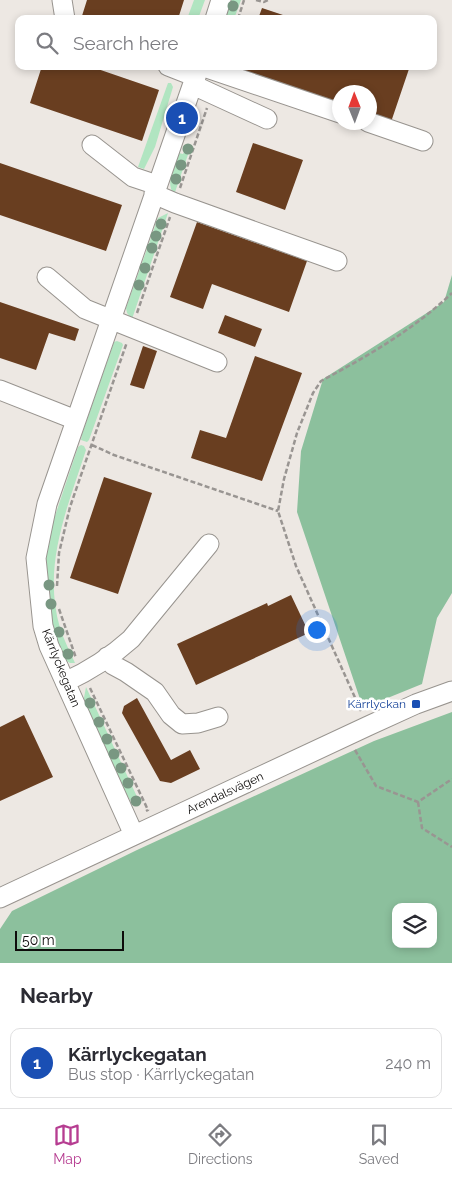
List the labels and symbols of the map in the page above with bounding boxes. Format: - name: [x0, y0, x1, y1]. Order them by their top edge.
- north arrow: [332, 85, 377, 130]
- pin: 1: [166, 99, 198, 137]
- your location: [304, 617, 330, 643]
- street label: Kärrlyckegatan: [39, 627, 83, 709]
- place label: Kärrlyckan: [348, 697, 406, 711]
- marker: Kärrlyckan: [410, 698, 422, 710]
- street label: Arendalsvägen: [184, 769, 266, 817]
- scale bar: [15, 928, 124, 951]

